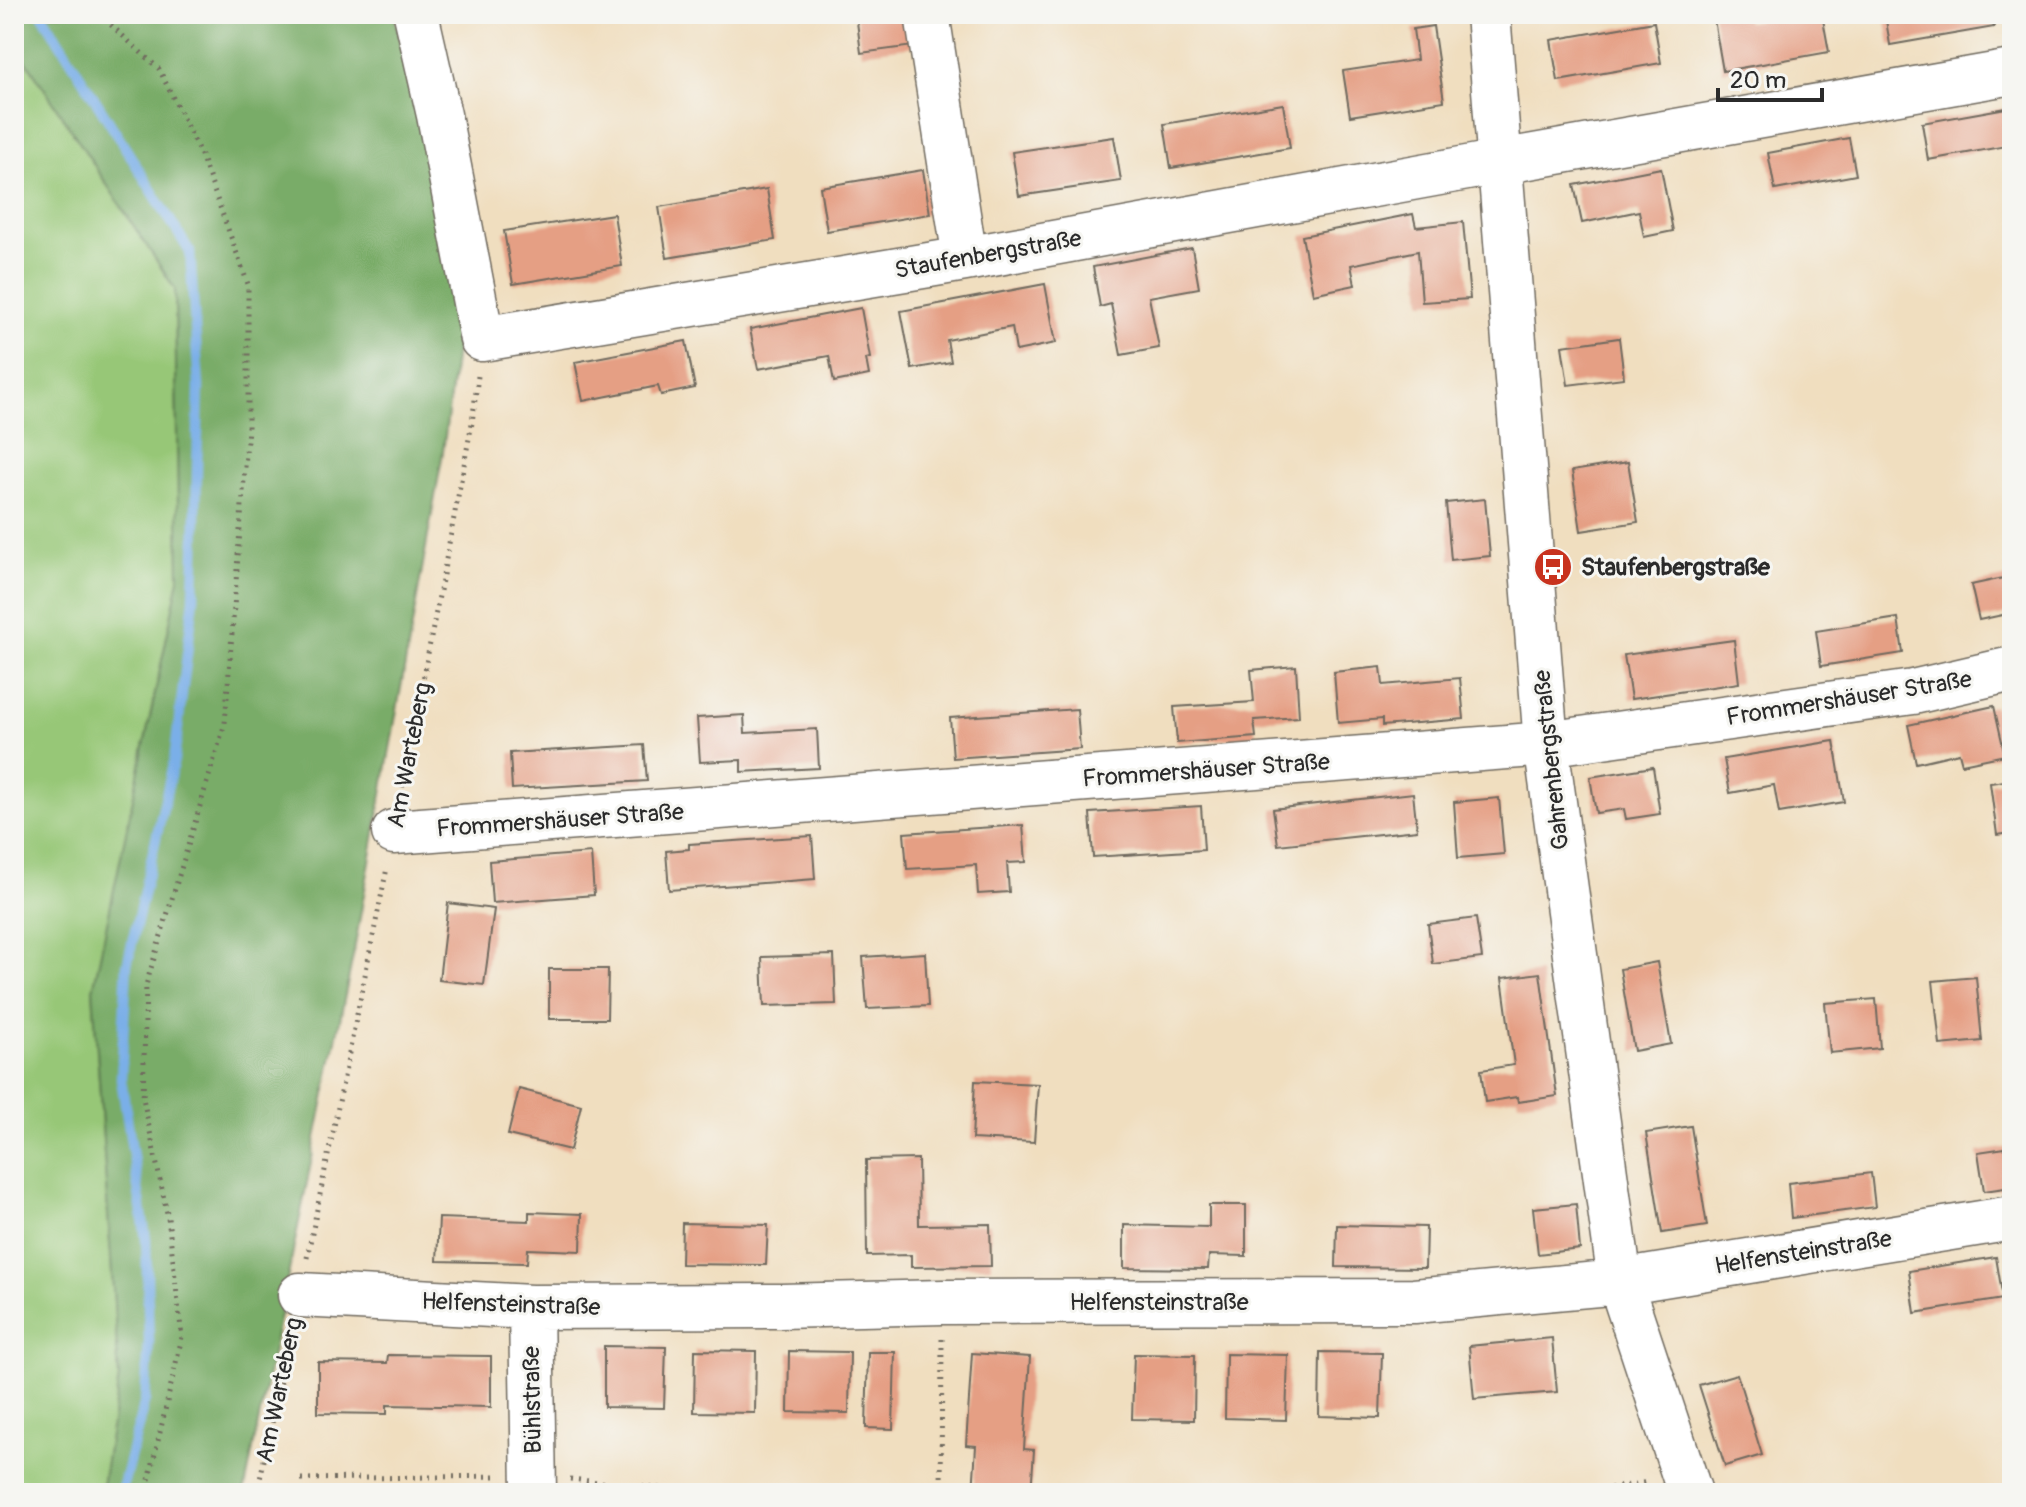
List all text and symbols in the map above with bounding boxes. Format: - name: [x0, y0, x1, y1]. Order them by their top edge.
- scale bar: [1718, 52, 1822, 102]
- text: 20 m: [1730, 66, 1786, 95]
- street label: Staufenbergstraße: [893, 224, 1084, 285]
- bus stop icon: Staufenbergstraße: [1532, 546, 1574, 588]
- place label: Staufenbergstraße: [1581, 553, 1771, 582]
- street label: Frommershäuser Straße: [1724, 665, 1974, 732]
- street label: Gahrenbergstraße: [1528, 668, 1575, 851]
- street label: Am Warteberg: [381, 680, 438, 830]
- street label: Frommershäuser Straße: [1081, 747, 1331, 794]
- street label: Frommershäuser Straße: [435, 797, 685, 844]
- street label: Helfensteinstraße: [1712, 1224, 1894, 1281]
- street label: Helfensteinstraße: [421, 1287, 601, 1322]
- street label: Helfensteinstraße: [1070, 1288, 1249, 1317]
- street label: Am Warteberg: [250, 1315, 309, 1465]
- street label: Bühlstraße: [517, 1346, 548, 1454]

